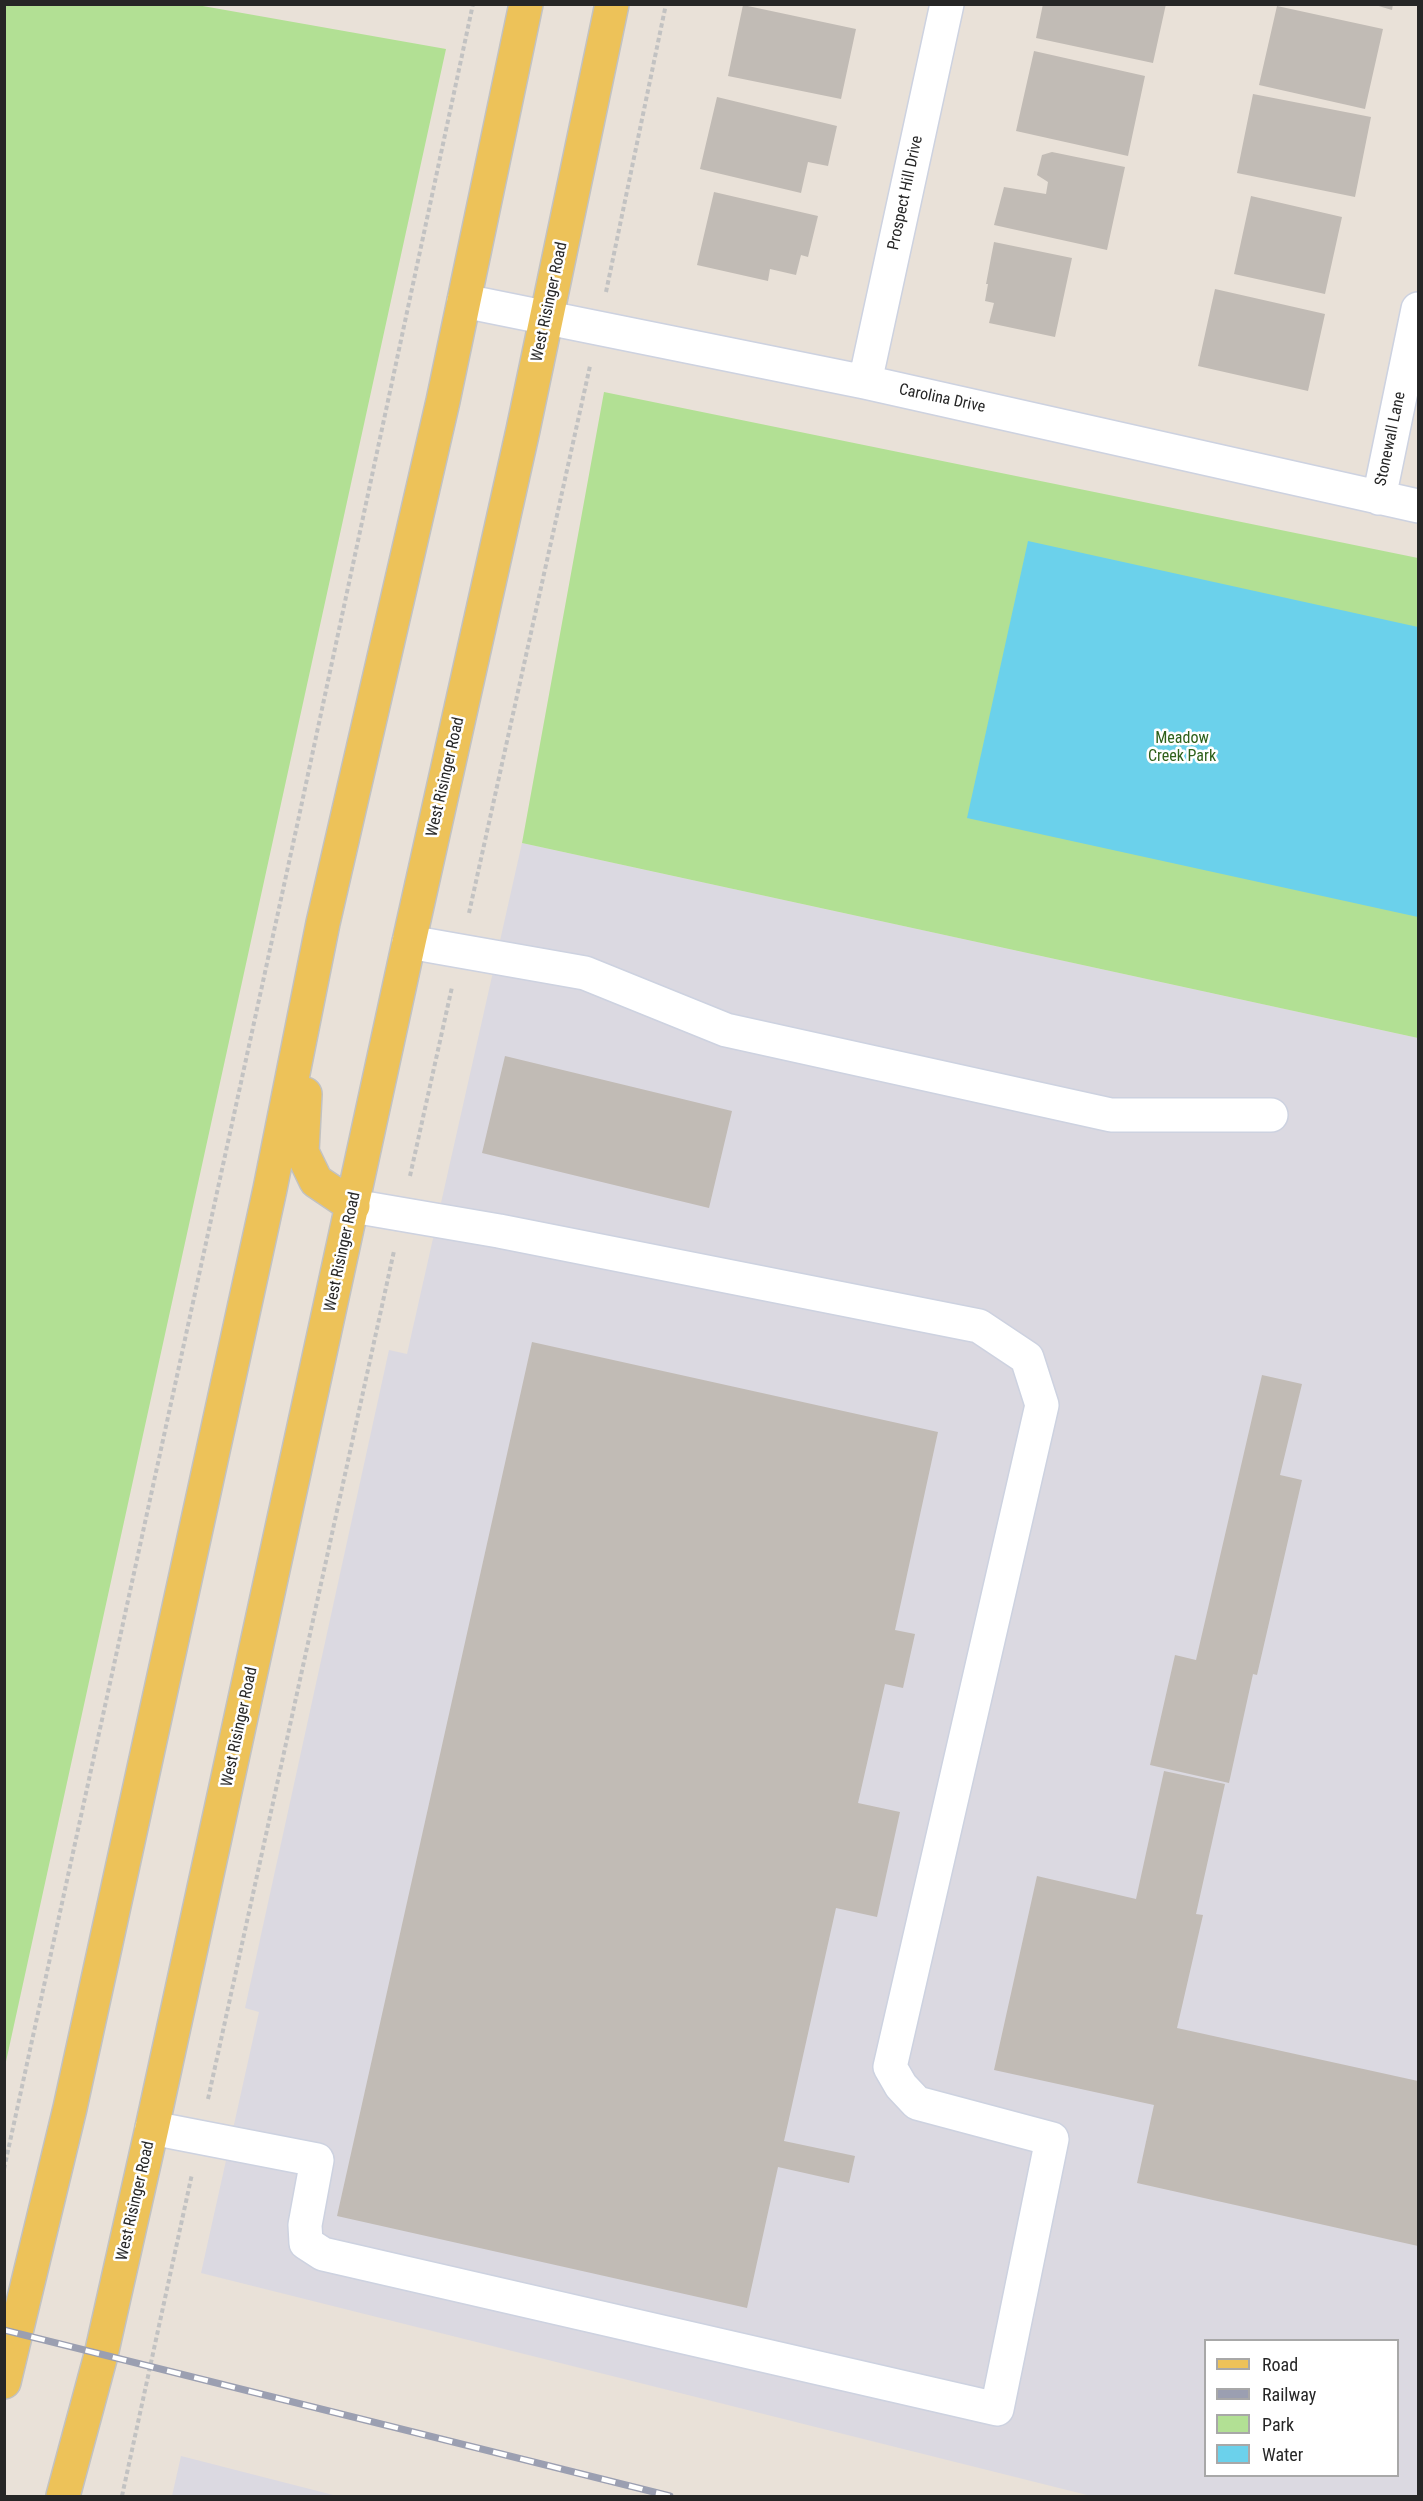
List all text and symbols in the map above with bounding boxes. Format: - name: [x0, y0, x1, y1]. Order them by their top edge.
- street label: Prospect Hill Drive: [884, 134, 928, 252]
- street label: West Risinger Road: [528, 240, 572, 364]
- street label: Carolina Drive: [897, 380, 987, 418]
- street label: Stonewall Lane: [1372, 390, 1410, 488]
- street label: West Risinger Road: [423, 715, 469, 839]
- park label: Meadow Creek Park: [1148, 729, 1216, 767]
- street label: West Risinger Road: [321, 1190, 365, 1314]
- street label: West Risinger Road: [218, 1665, 262, 1789]
- street label: West Risinger Road: [113, 2139, 159, 2263]
- legend: [1204, 2339, 1399, 2477]
- text: Road: [1262, 2354, 1298, 2375]
- text: Railway: [1262, 2384, 1316, 2405]
- text: Park: [1262, 2414, 1294, 2435]
- text: Water: [1262, 2444, 1303, 2465]

